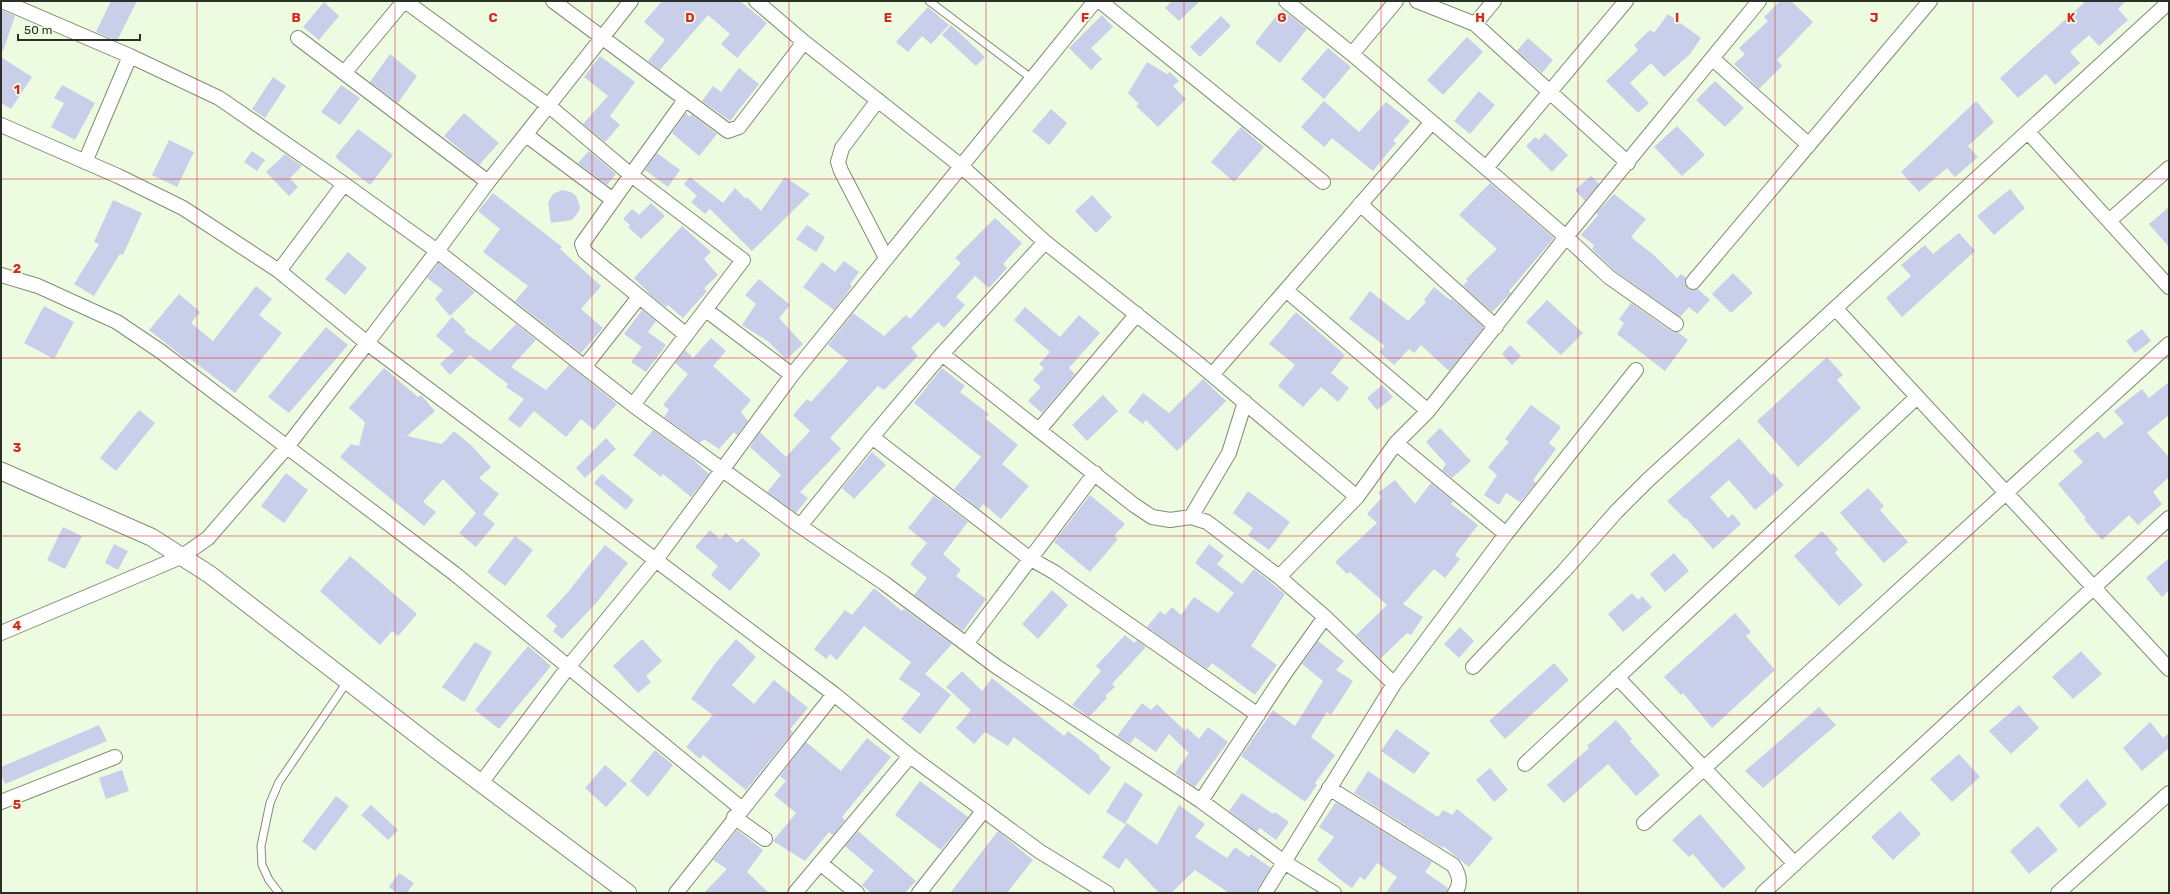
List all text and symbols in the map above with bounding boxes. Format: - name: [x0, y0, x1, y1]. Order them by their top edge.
- text: B: [291, 10, 301, 25]
- text: C: [488, 10, 498, 25]
- text: D: [685, 10, 695, 25]
- text: E: [884, 10, 892, 25]
- text: F: [1081, 10, 1089, 25]
- text: G: [1277, 10, 1287, 25]
- text: H: [1475, 10, 1485, 25]
- text: I: [1675, 10, 1679, 25]
- text: J: [1870, 10, 1878, 25]
- text: K: [2067, 10, 2076, 25]
- scale bar: [18, 16, 140, 42]
- text: 50 m: [24, 23, 52, 37]
- text: 1: [14, 82, 20, 97]
- text: 2: [13, 261, 21, 276]
- text: 3: [13, 440, 22, 455]
- text: 4: [13, 618, 22, 633]
- text: 5: [13, 797, 21, 812]

